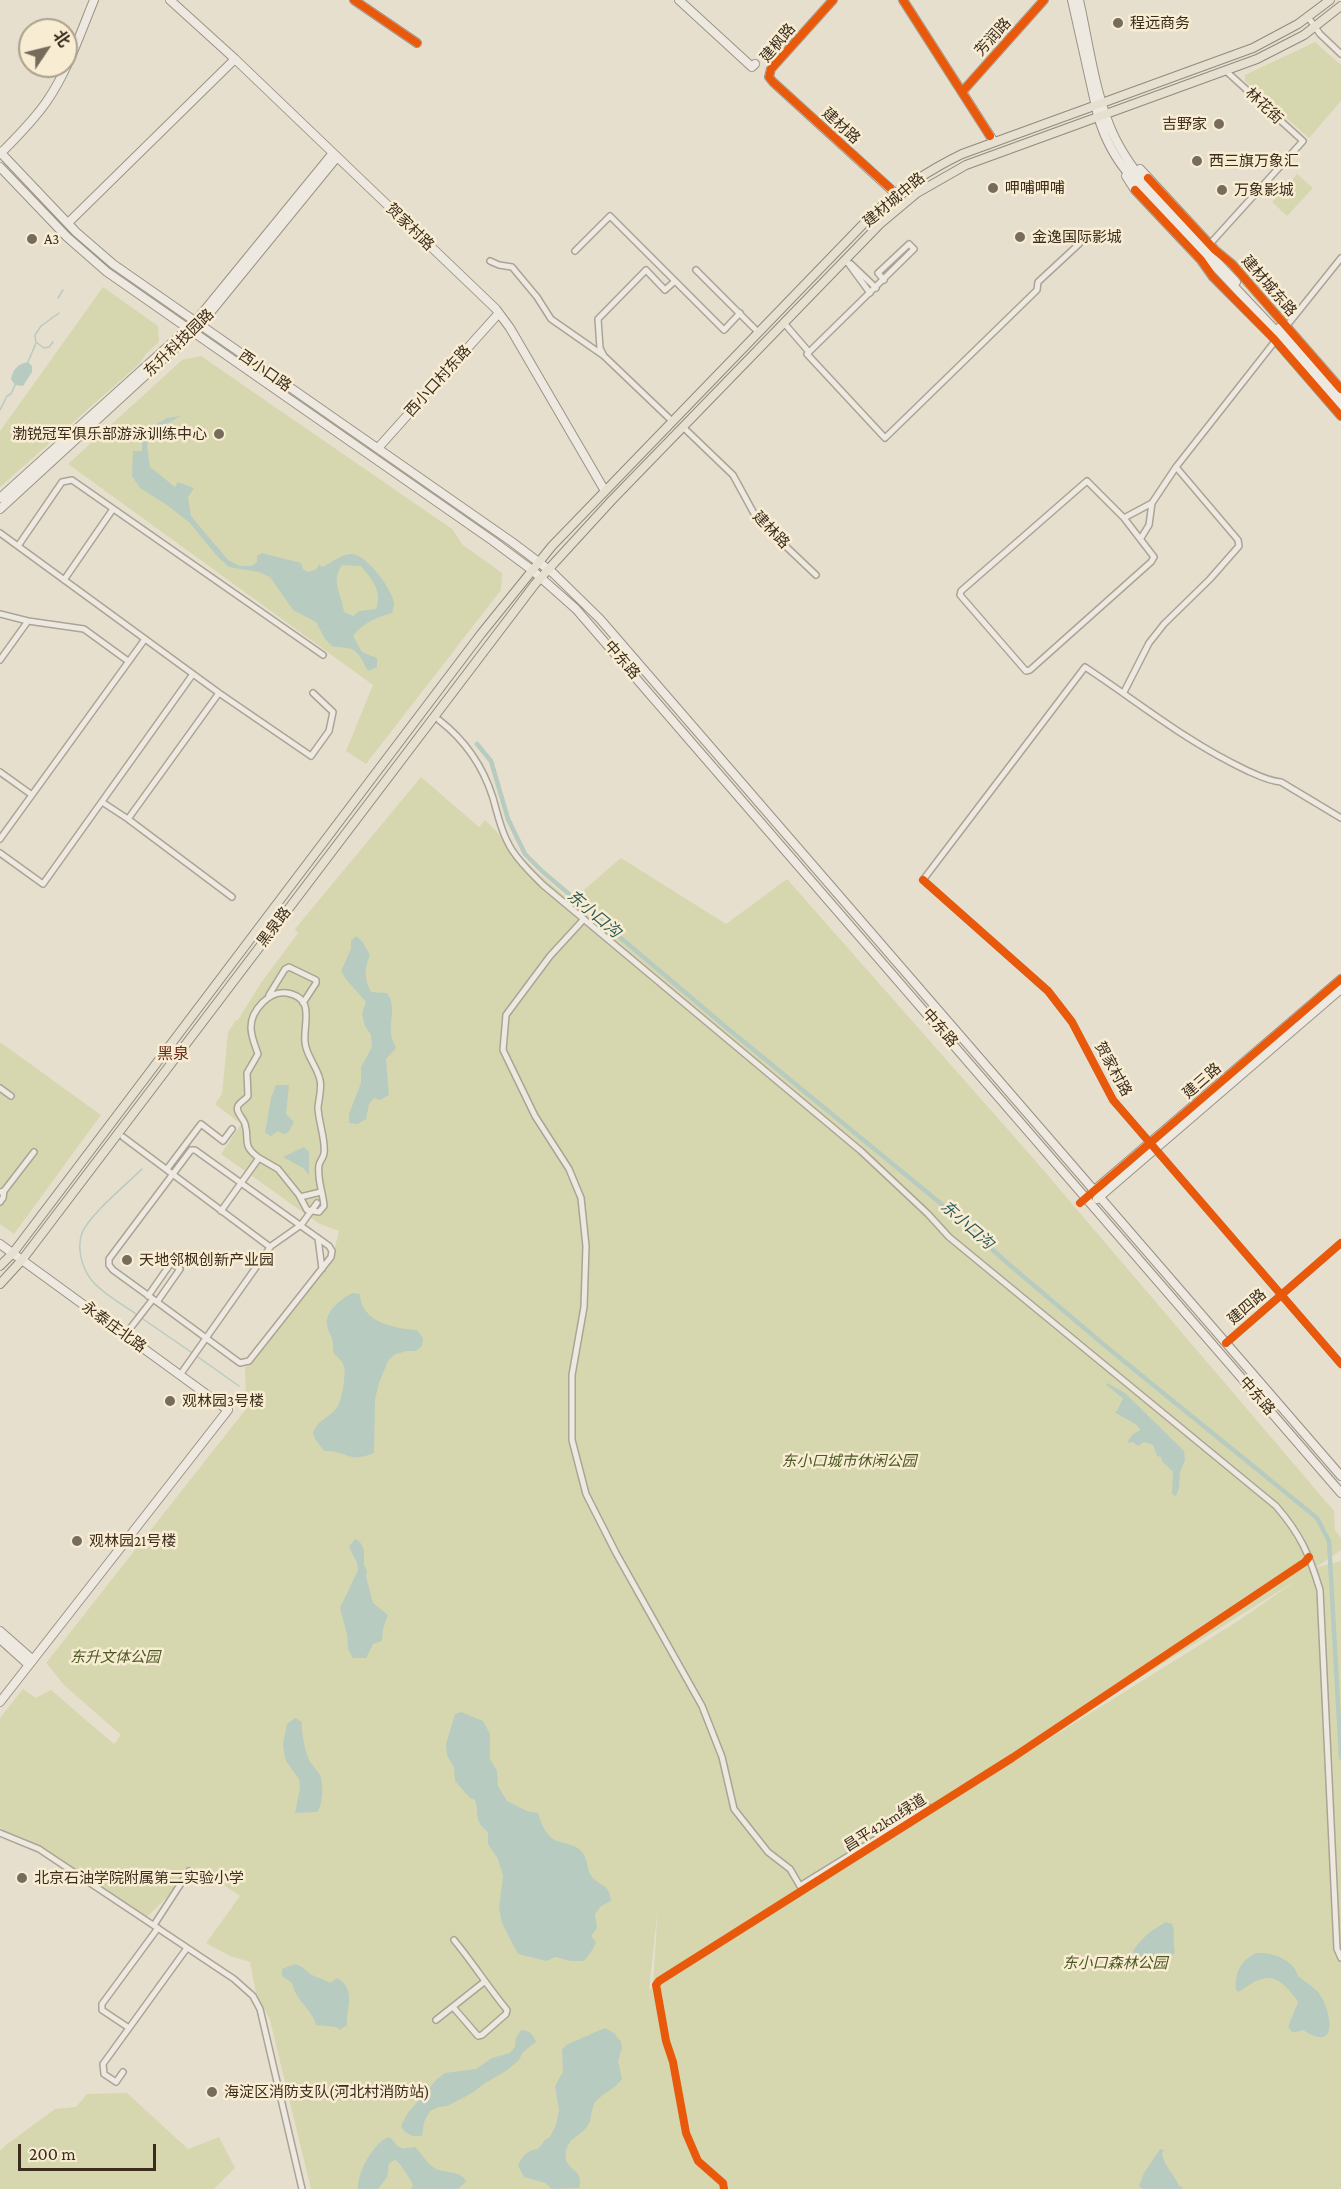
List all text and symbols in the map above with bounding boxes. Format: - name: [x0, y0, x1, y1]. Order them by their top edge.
- street label: 芳润路: [971, 14, 1015, 60]
- place label: 程远商务: [1130, 14, 1190, 32]
- marker: 程远商务: [1111, 16, 1125, 30]
- north arrow: [18, 18, 78, 78]
- street label: 建枫路: [757, 20, 799, 66]
- text: 北: [50, 27, 73, 50]
- street label: 林花街: [1241, 84, 1287, 128]
- street label: 建材路: [818, 104, 864, 148]
- place label: 吉野家: [1162, 115, 1207, 133]
- marker: 吉野家: [1212, 117, 1226, 131]
- place label: 西三旗万象汇: [1209, 152, 1299, 170]
- marker: 西三旗万象汇: [1190, 154, 1204, 168]
- street label: 建材城中路: [859, 169, 929, 231]
- place label: 呷哺呷哺: [1005, 179, 1065, 197]
- marker: 呷哺呷哺: [986, 181, 1000, 195]
- place label: 万象影城: [1234, 181, 1294, 199]
- marker: 万象影城: [1215, 183, 1229, 197]
- street label: 贺家村路: [382, 200, 438, 254]
- place label: 金逸国际影城: [1032, 228, 1122, 246]
- place label: A3: [44, 230, 59, 248]
- marker: 金逸国际影城: [1013, 230, 1027, 244]
- marker: A3: [25, 232, 39, 246]
- street label: 建材城东路: [1238, 252, 1300, 320]
- street label: 东升科技园路: [140, 305, 218, 381]
- street label: 西小口村东路: [401, 342, 475, 420]
- street label: 西小口路: [235, 346, 295, 396]
- place label: 渤锐冠军俱乐部游泳训练中心: [12, 425, 207, 443]
- marker: 渤锐冠军俱乐部游泳训练中心: [212, 427, 226, 441]
- street label: 建林路: [749, 508, 793, 552]
- street label: 中东路: [600, 637, 644, 683]
- water label: 东小口沟: [563, 886, 625, 942]
- street label: 黑泉路: [253, 904, 295, 950]
- street label: 中东路: [918, 1005, 962, 1051]
- street label: 贺家村路: [1091, 1038, 1135, 1100]
- district label: 黑泉: [157, 1044, 189, 1064]
- street label: 建三路: [1179, 1059, 1225, 1103]
- water label: 东小口沟: [937, 1197, 997, 1253]
- place label: 天地邻枫创新产业园: [139, 1251, 274, 1269]
- marker: 天地邻枫创新产业园: [120, 1253, 134, 1267]
- street label: 建四路: [1224, 1285, 1270, 1329]
- street label: 永泰庄北路: [78, 1298, 150, 1356]
- street label: 中东路: [1235, 1373, 1279, 1419]
- place label: 观林园3号楼: [182, 1392, 264, 1410]
- marker: 观林园3号楼: [163, 1394, 177, 1408]
- park label: 东小口城市休闲公园: [782, 1452, 916, 1470]
- place label: 观林园21号楼: [89, 1532, 176, 1550]
- marker: 观林园21号楼: [70, 1534, 84, 1548]
- park label: 东升文体公园: [70, 1648, 160, 1666]
- street label: 昌平42km绿道: [840, 1790, 930, 1856]
- place label: 北京石油学院附属第二实验小学: [34, 1869, 244, 1887]
- marker: 北京石油学院附属第二实验小学: [15, 1871, 29, 1885]
- park label: 东小口森林公园: [1063, 1954, 1167, 1972]
- place label: 海淀区消防支队(河北村消防站): [224, 2083, 430, 2101]
- marker: 海淀区消防支队(河北村消防站): [205, 2085, 219, 2099]
- scale bar: [21, 2132, 159, 2170]
- text: 200 m: [29, 2144, 76, 2164]

